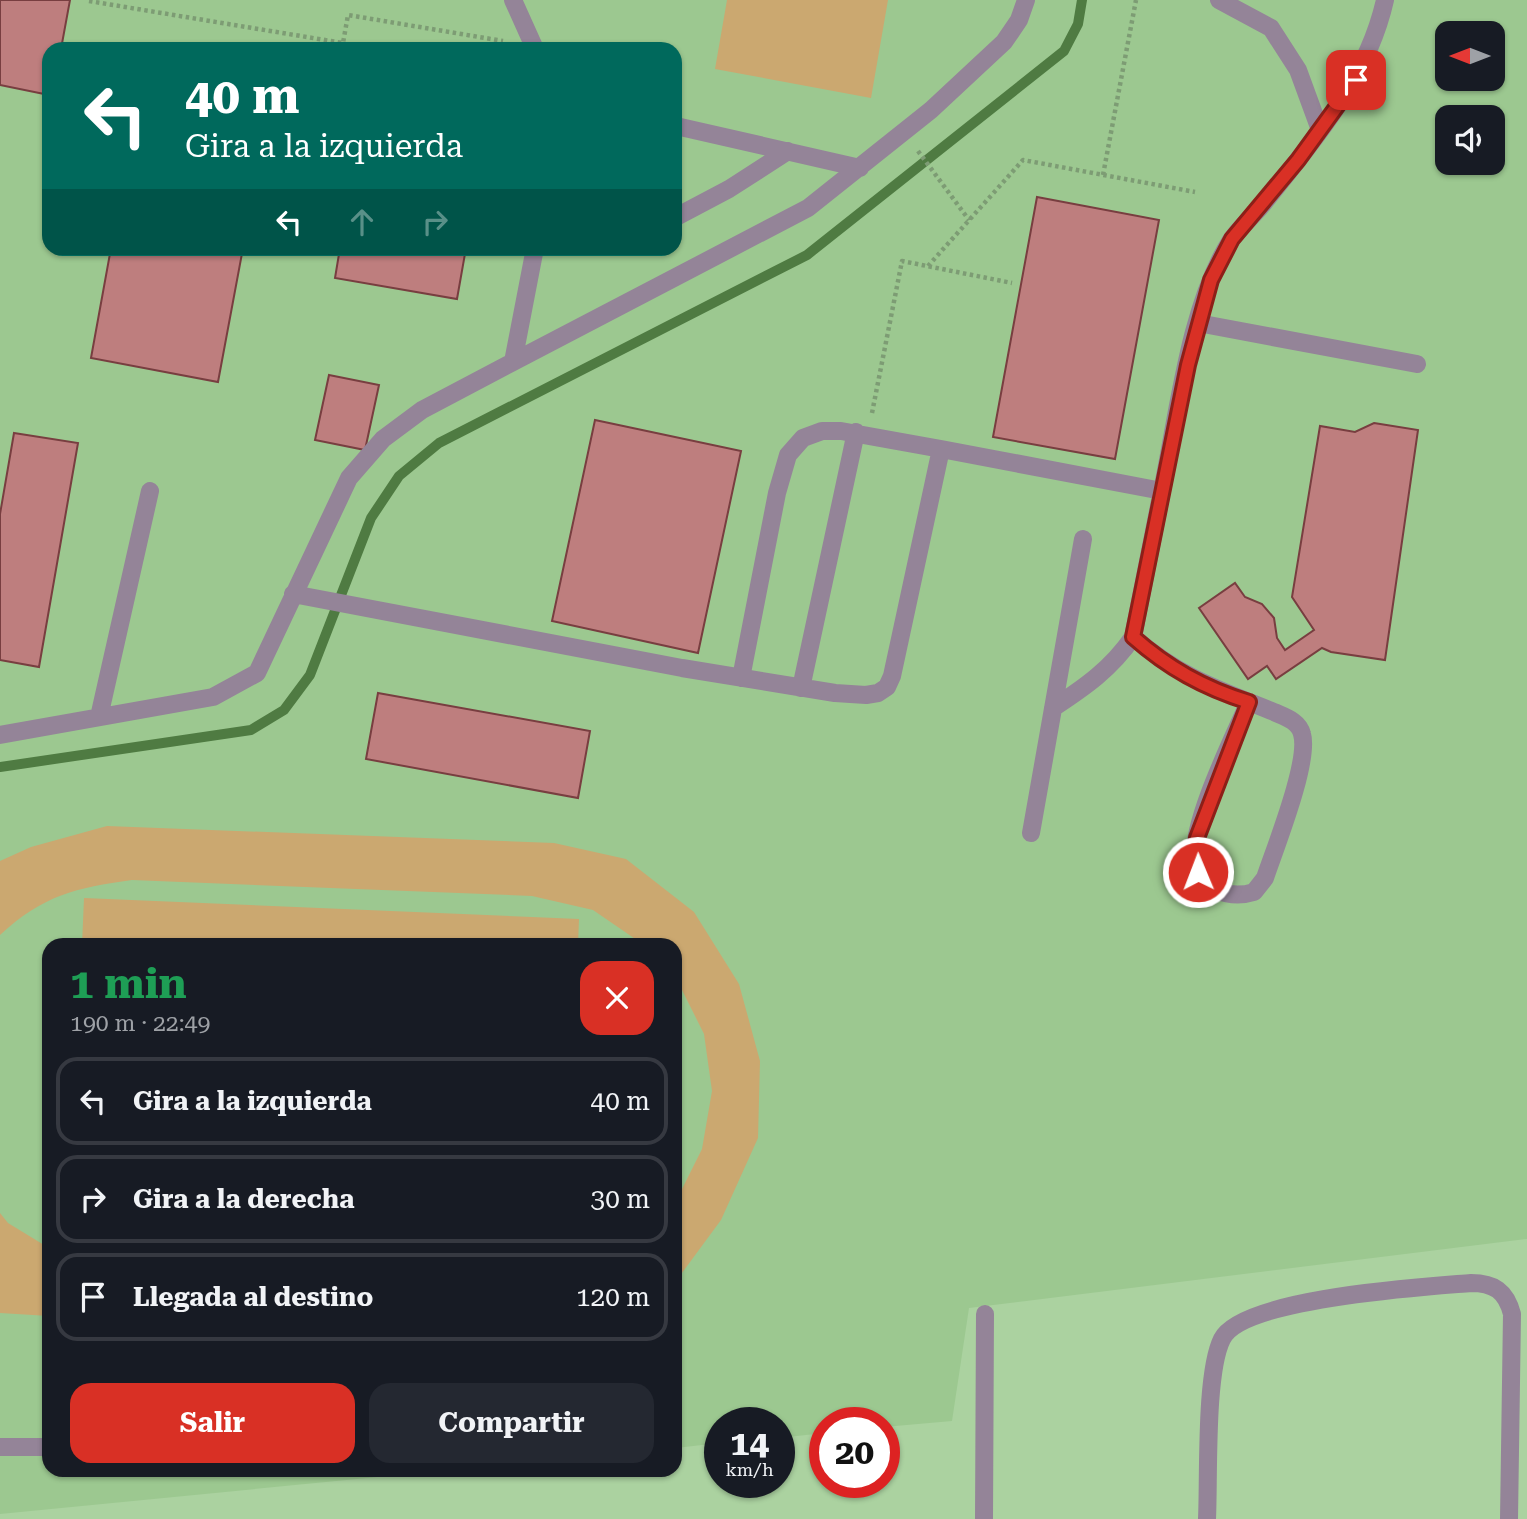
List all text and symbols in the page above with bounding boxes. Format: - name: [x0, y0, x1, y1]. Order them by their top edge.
- north arrow: [1435, 21, 1505, 91]
- map controls: [1435, 21, 1505, 175]
- pin: [1326, 50, 1386, 110]
- icon: arrive: [1337, 61, 1375, 99]
- text: 40 m: [185, 68, 300, 125]
- icon: left: [70, 70, 161, 161]
- button: sound: [1435, 105, 1505, 175]
- text: Gira a la izquierda: [185, 127, 463, 165]
- icon: left: [270, 203, 308, 241]
- icon: ahead: [343, 203, 381, 241]
- icon: right: [416, 203, 454, 241]
- position arrow: [1161, 835, 1235, 909]
- text: 1 min: [70, 959, 187, 1008]
- button: close: [580, 961, 654, 1035]
- text: 190 m · 22:49: [70, 1010, 210, 1037]
- icon: left: [74, 1082, 112, 1120]
- text: Gira a la izquierda: [133, 1086, 372, 1116]
- text: 40 m: [591, 1086, 650, 1116]
- icon: right: [74, 1180, 112, 1218]
- text: Gira a la derecha: [133, 1184, 354, 1214]
- text: 30 m: [591, 1184, 650, 1214]
- icon: arrive: [74, 1278, 112, 1316]
- text: Llegada al destino: [133, 1282, 373, 1312]
- text: 120 m: [576, 1282, 650, 1312]
- button: Salir: [70, 1383, 355, 1463]
- button: Compartir: [369, 1383, 654, 1463]
- speed limit sign: 20: [809, 1407, 900, 1498]
- text: 14: [730, 1423, 769, 1464]
- text: km/h: [725, 1459, 774, 1480]

